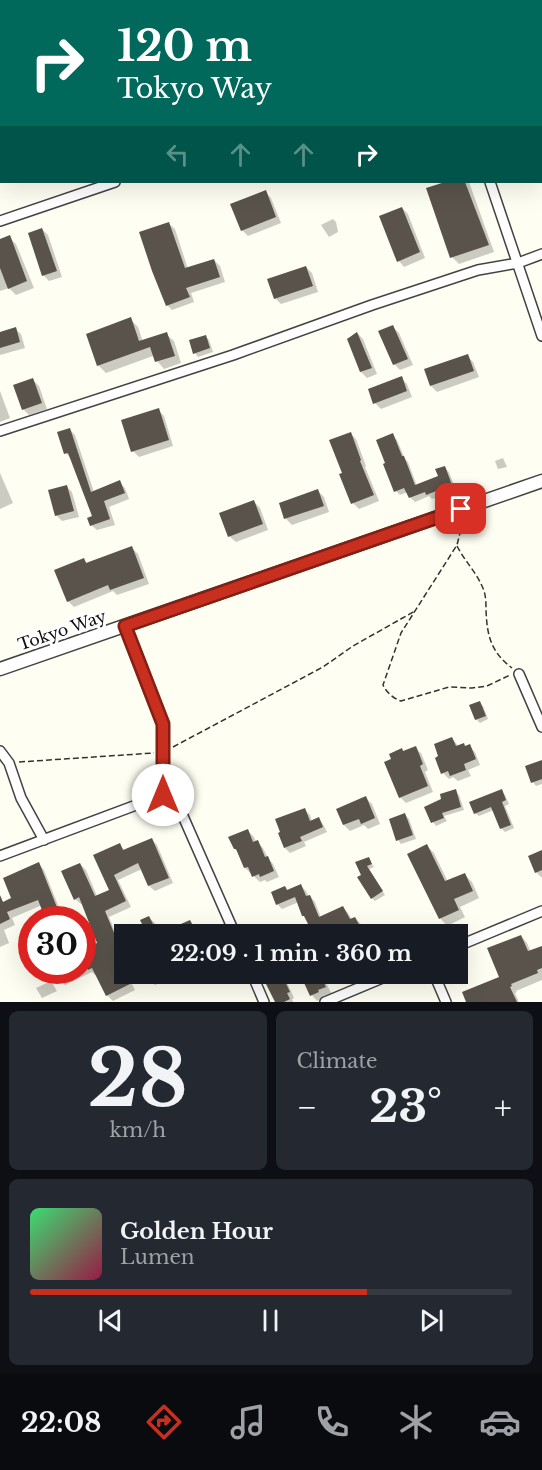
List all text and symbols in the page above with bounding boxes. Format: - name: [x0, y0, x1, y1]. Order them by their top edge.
- text: 120 m: [117, 20, 252, 72]
- icon: right: [18, 24, 96, 102]
- text: Tokyo Way: [117, 72, 272, 105]
- icon: left: [161, 138, 194, 171]
- icon: ahead: [224, 138, 257, 171]
- icon: ahead: [287, 138, 320, 171]
- icon: right: [350, 138, 383, 171]
- pin: [435, 483, 486, 534]
- icon: arrive: [444, 492, 477, 525]
- street label: Tokyo Way: [15, 605, 109, 654]
- position arrow: [131, 763, 195, 827]
- speed limit sign: 30: [18, 906, 96, 984]
- text: 22:09 · 1 min · 360 m: [170, 940, 412, 967]
- text: 28: [88, 1030, 188, 1127]
- text: Climate: [297, 1049, 377, 1073]
- text: 23°: [369, 1078, 442, 1134]
- text: −: [297, 1087, 317, 1128]
- text: +: [494, 1087, 512, 1128]
- text: km/h: [109, 1118, 166, 1142]
- text: Golden Hour: [120, 1218, 273, 1245]
- text: Lumen: [120, 1245, 195, 1269]
- icon: previous: [94, 1304, 127, 1337]
- icon: pause: [254, 1304, 287, 1337]
- icon: next: [415, 1304, 448, 1337]
- icon: directions: [143, 1401, 185, 1443]
- icon: music: [227, 1401, 269, 1443]
- icon: phone: [311, 1401, 353, 1443]
- icon: climate: [395, 1401, 437, 1443]
- icon: car: [479, 1401, 521, 1443]
- text: 22:08: [21, 1406, 101, 1439]

